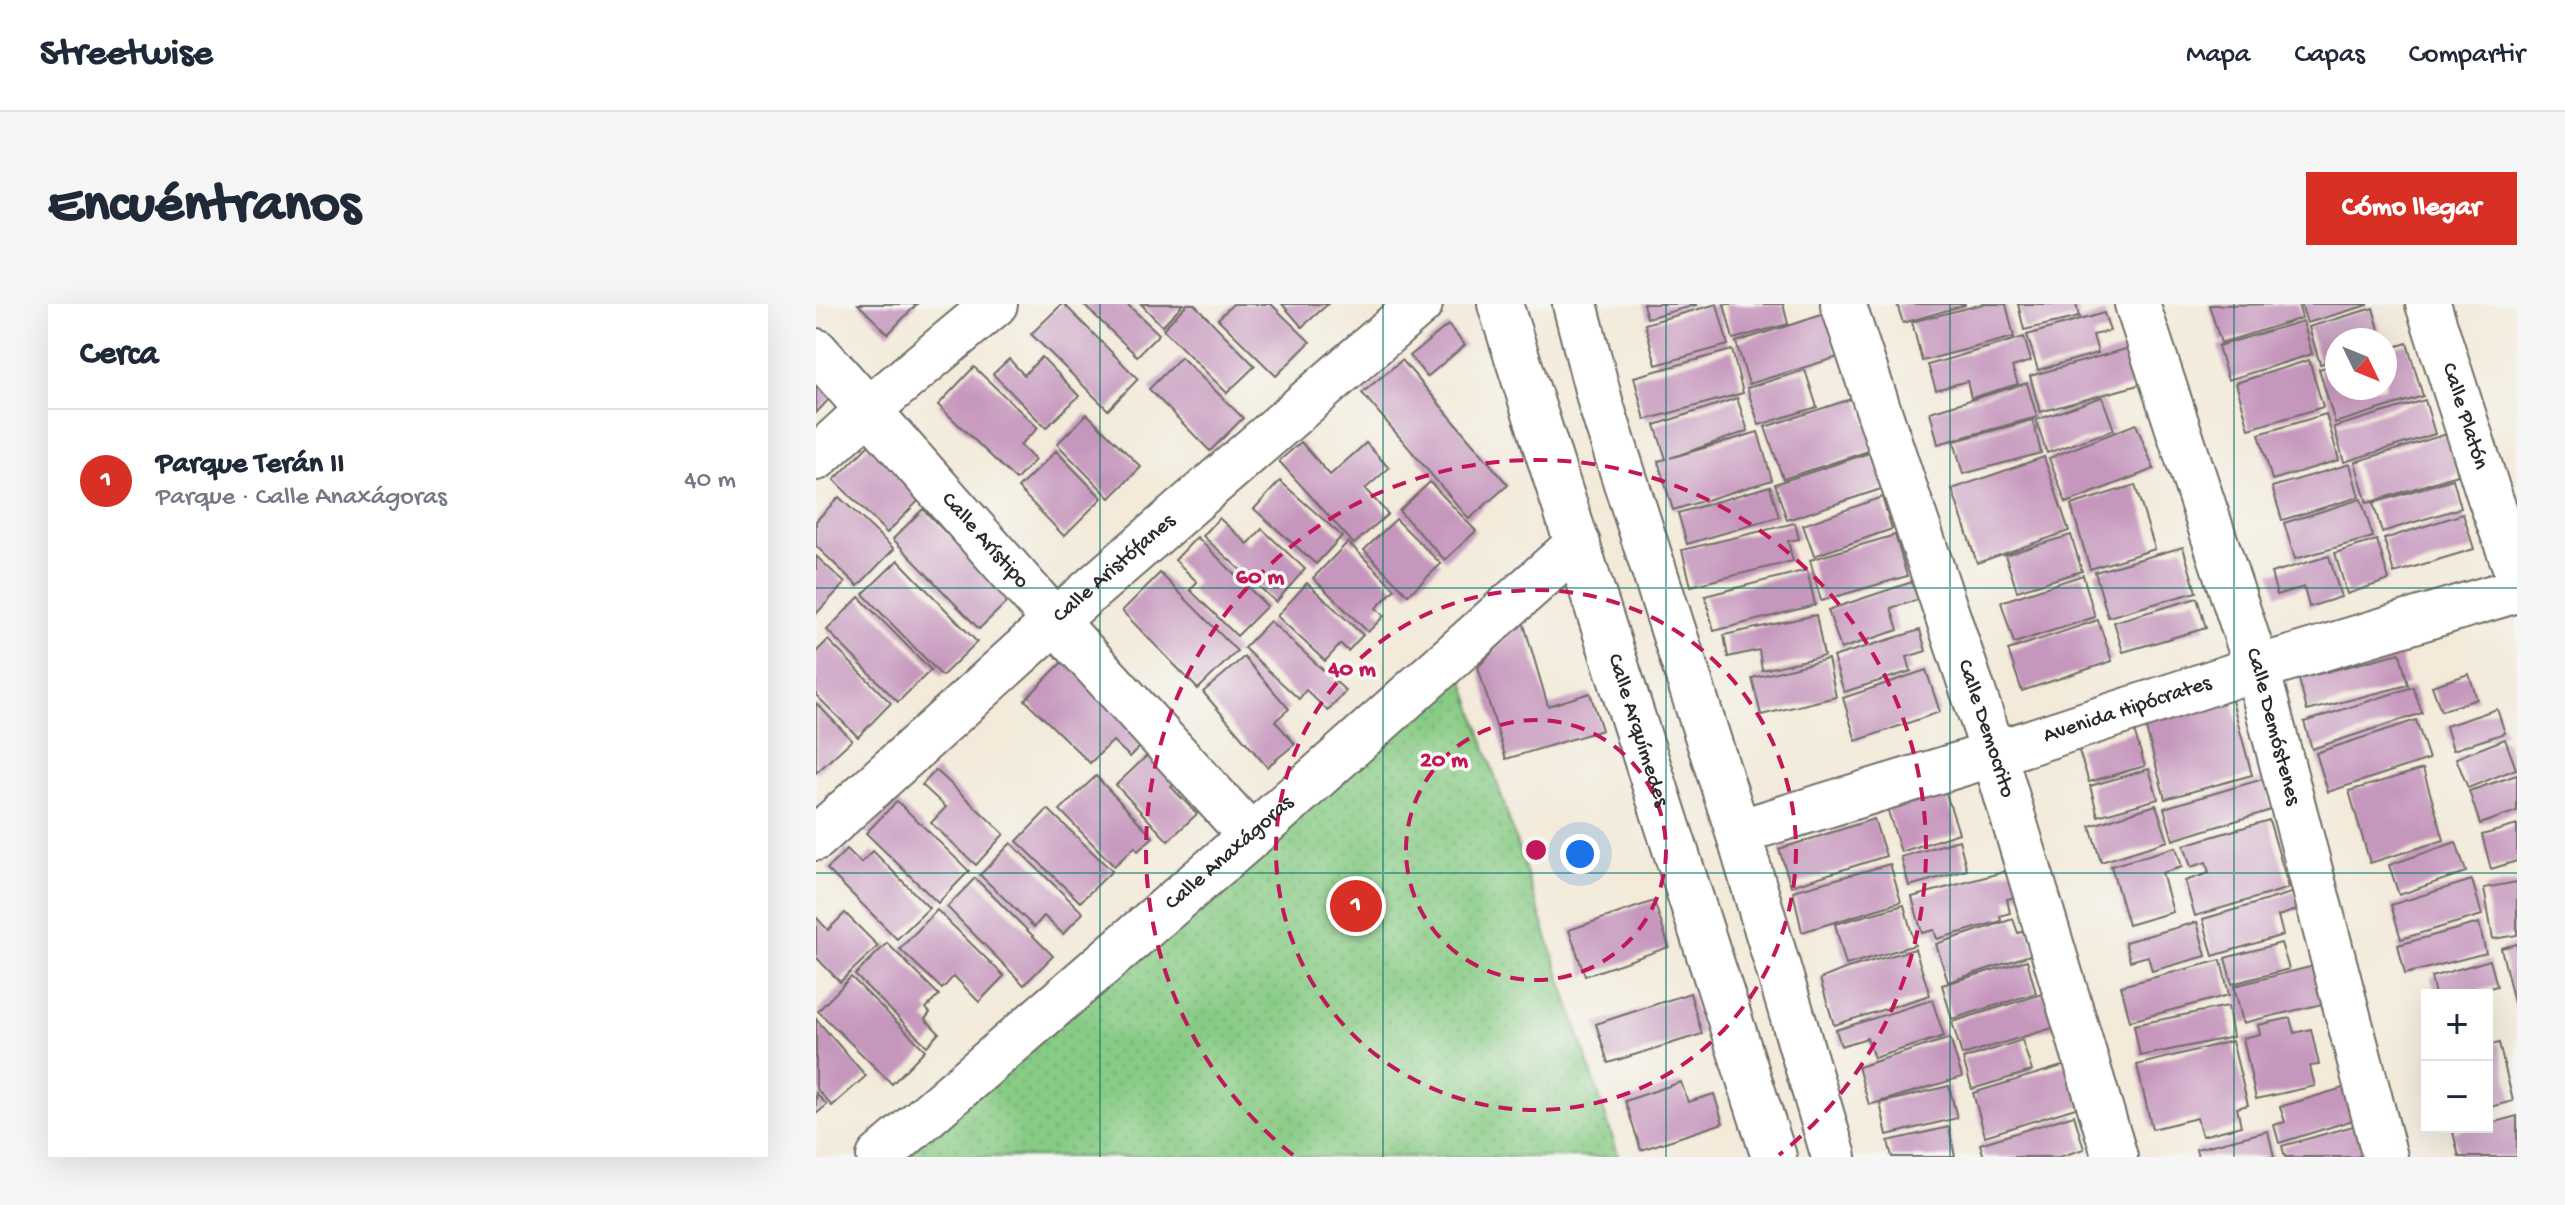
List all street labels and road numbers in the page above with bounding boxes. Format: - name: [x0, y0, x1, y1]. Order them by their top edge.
- street label: Calle Platón: [2435, 360, 2493, 474]
- street label: Calle Arístipo: [935, 488, 1034, 595]
- street label: Calle Aristófanes: [1048, 508, 1182, 629]
- street label: Calle Demóstenes: [2238, 645, 2306, 809]
- street label: Calle Arquímedes: [1600, 651, 1674, 811]
- street label: Calle Democrito: [1950, 656, 2019, 801]
- street label: Avenida Hipócrates: [2040, 671, 2216, 750]
- street label: Calle Anaxágoras: [1160, 790, 1300, 917]

